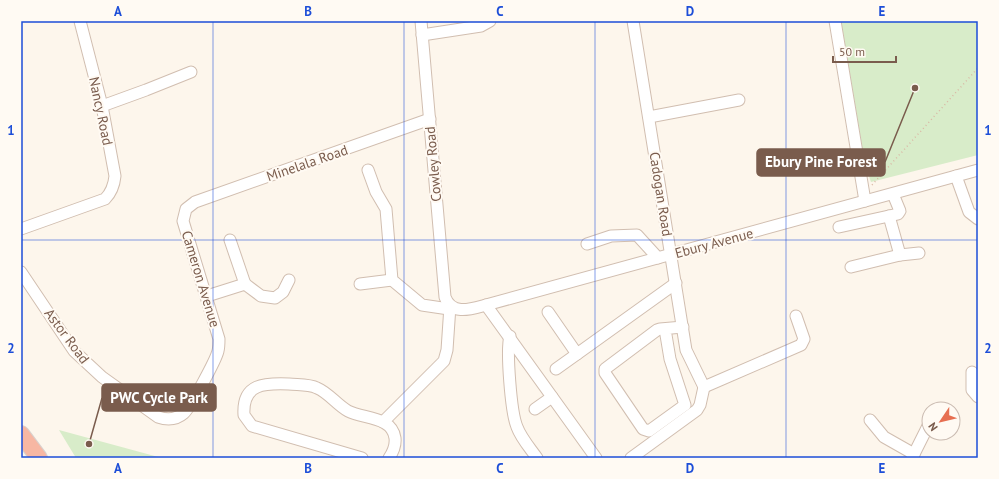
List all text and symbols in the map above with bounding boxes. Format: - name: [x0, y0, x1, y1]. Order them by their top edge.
- text: A: [114, 3, 122, 20]
- text: B: [304, 3, 312, 20]
- text: C: [496, 3, 504, 20]
- text: D: [686, 3, 694, 20]
- text: E: [879, 3, 886, 20]
- scale bar: [833, 38, 896, 64]
- text: 50 m: [839, 44, 865, 59]
- street label: Nancy Road: [85, 75, 117, 147]
- text: 1: [7, 122, 15, 139]
- text: 1: [984, 122, 992, 139]
- street label: Cowley Road: [421, 126, 445, 202]
- street label: Minelala Road: [264, 141, 350, 185]
- callout: Ebury Pine Forest: [757, 149, 885, 176]
- street label: Cadogan Road: [645, 150, 677, 238]
- text: Ebury Pine Forest: [765, 152, 878, 171]
- street label: Ebury Avenue: [673, 224, 755, 262]
- street label: Cameron Avenue: [178, 228, 224, 330]
- street label: Astor Road: [40, 305, 94, 367]
- text: 2: [7, 340, 15, 357]
- text: 2: [984, 340, 992, 357]
- callout: PWC Cycle Park: [102, 384, 216, 411]
- text: PWC Cycle Park: [110, 388, 208, 407]
- north arrow: [921, 401, 961, 441]
- text: N: [925, 420, 941, 434]
- text: A: [114, 460, 122, 477]
- text: B: [304, 460, 312, 477]
- text: C: [496, 460, 504, 477]
- text: D: [686, 460, 694, 477]
- text: E: [879, 460, 886, 477]

